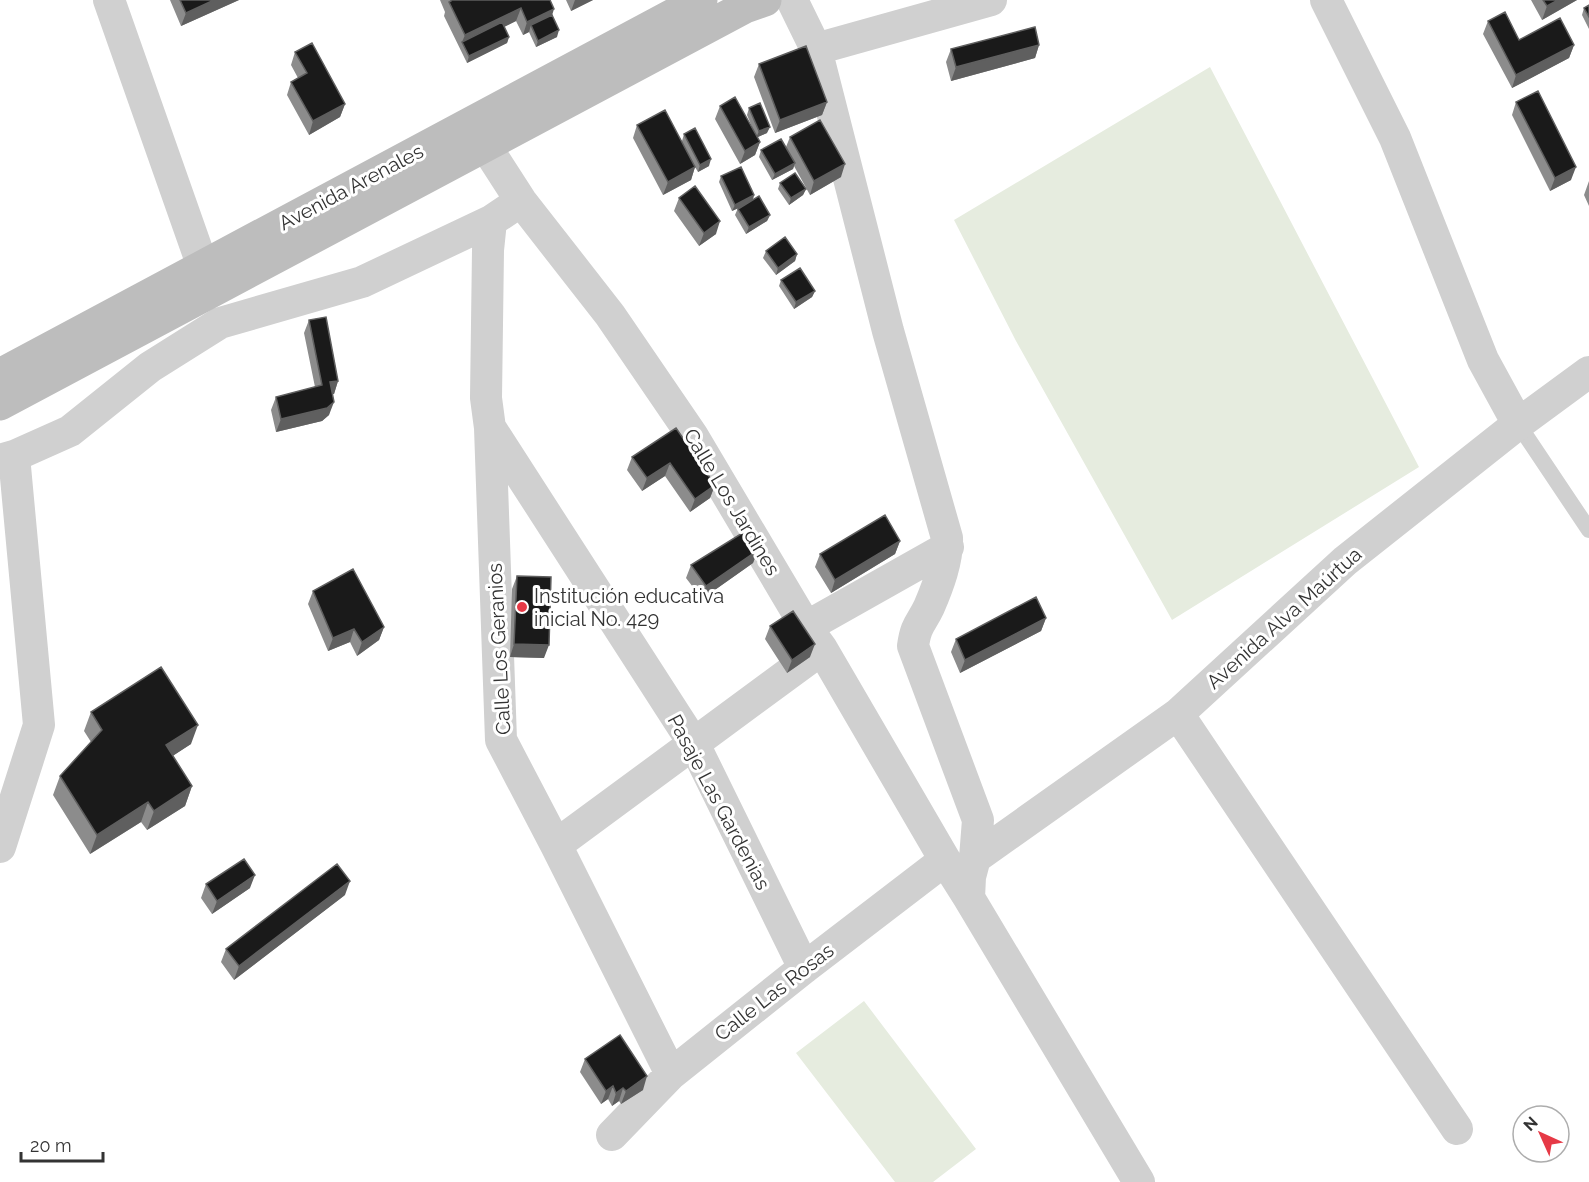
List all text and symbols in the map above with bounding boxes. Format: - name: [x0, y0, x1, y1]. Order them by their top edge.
- street label: Avenida Arenales: [275, 139, 427, 235]
- street label: Calle Los Jardines: [679, 424, 785, 580]
- street label: Avenida Alva Maúrtua: [1201, 542, 1367, 694]
- street label: Calle Los Geranios: [483, 563, 515, 735]
- place label: Institución educativa inicial No. 429: [534, 584, 724, 631]
- marker: Institución educativa inicial No. 429: [515, 600, 529, 614]
- street label: Pasaje Las Gardenias: [663, 710, 775, 894]
- street label: Calle Las Rosas: [710, 938, 838, 1046]
- north arrow: [1511, 1104, 1571, 1164]
- text: N: [1520, 1113, 1542, 1135]
- scale bar: [21, 1125, 104, 1163]
- text: 20 m: [30, 1135, 72, 1156]

